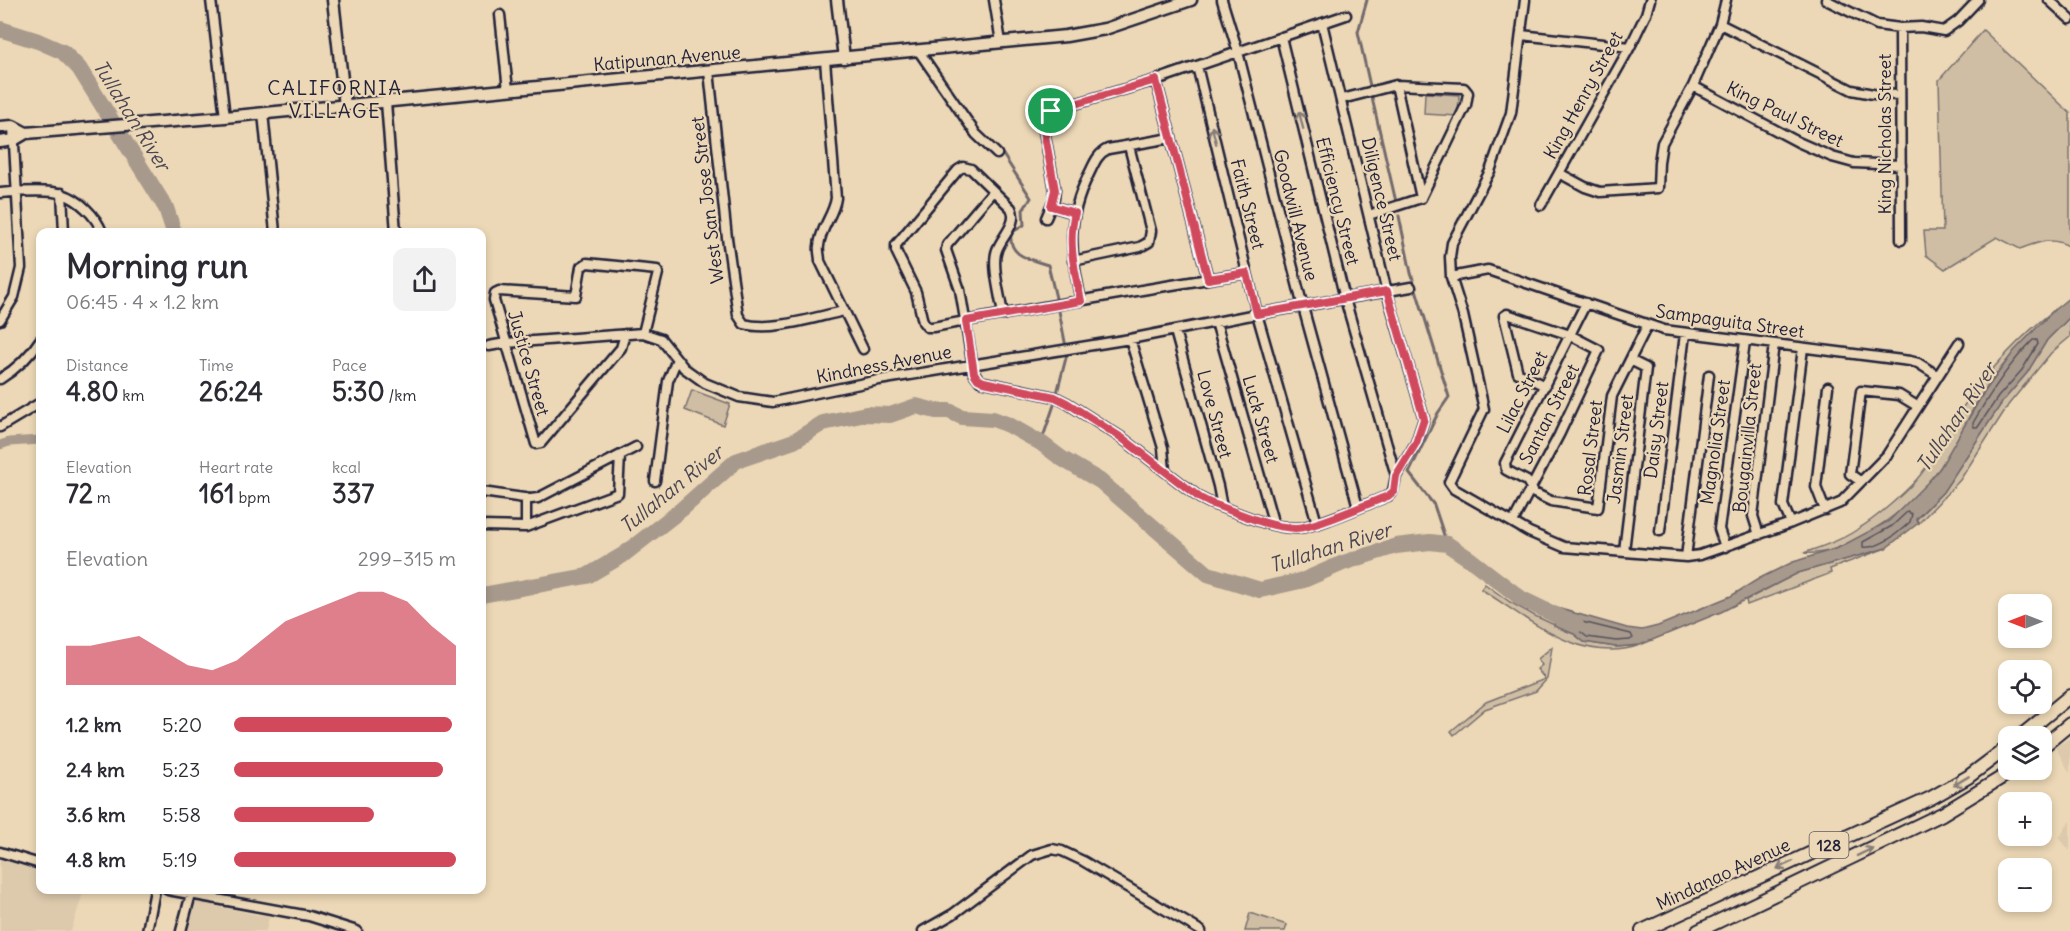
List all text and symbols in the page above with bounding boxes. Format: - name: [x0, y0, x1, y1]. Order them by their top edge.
- street label: King Henry Street: [1538, 27, 1628, 163]
- street label: Katipunan Avenue: [592, 40, 742, 76]
- street label: King Nicholas Street: [1873, 54, 1896, 214]
- water label: Tullahan River: [88, 55, 178, 178]
- district label: CALIFORNIA VILLAGE: [267, 75, 403, 123]
- street label: King Paul Street: [1723, 76, 1847, 152]
- pin: [1025, 85, 1076, 136]
- icon: arrive: [1034, 94, 1067, 127]
- one-way arrow: [1295, 111, 1307, 130]
- street label: West San Jose Street: [685, 115, 729, 285]
- one-way arrow: [1207, 126, 1219, 145]
- street label: Efficiency Street: [1311, 135, 1365, 267]
- street label: Diligence Street: [1357, 135, 1407, 263]
- street label: Goodwill Avenue: [1269, 147, 1323, 283]
- street label: Faith Street: [1226, 156, 1270, 252]
- text: Morning run: [66, 245, 248, 287]
- button: share: [393, 248, 456, 311]
- text: 06:45 · 4 × 1.2 km: [66, 289, 219, 314]
- street label: Sampaguita Street: [1654, 299, 1806, 343]
- street label: Justice Street: [503, 308, 555, 418]
- street label: Kindness Avenue: [814, 340, 954, 388]
- street label: Lilac Street: [1491, 347, 1553, 437]
- text: Distance: [66, 355, 128, 375]
- text: Time: [199, 355, 234, 375]
- text: Pace: [332, 355, 367, 375]
- water label: Tullahan River: [1910, 355, 2003, 476]
- street label: Santan Street: [1514, 360, 1584, 468]
- street label: Bougainvilla Street: [1728, 362, 1766, 514]
- street label: Love Street: [1192, 367, 1238, 461]
- street label: Luck Street: [1237, 372, 1285, 466]
- text: 4.80: [66, 375, 119, 408]
- text: 26:24: [199, 375, 263, 408]
- text: 5:30: [332, 375, 385, 408]
- street label: Magnolia Street: [1695, 378, 1735, 506]
- street label: Daisy Street: [1639, 380, 1673, 480]
- text: km: [119, 385, 145, 405]
- text: /km: [385, 385, 417, 405]
- street label: Jasmin Street: [1602, 393, 1638, 505]
- street label: Rosal Street: [1573, 399, 1607, 497]
- water label: Tullahan River: [614, 438, 730, 538]
- text: Elevation: [66, 457, 132, 477]
- text: Heart rate: [199, 457, 273, 477]
- text: kcal: [332, 457, 361, 477]
- text: 72: [66, 477, 93, 510]
- text: 161: [199, 477, 235, 510]
- text: 337: [332, 477, 374, 510]
- text: m: [93, 487, 111, 507]
- text: bpm: [235, 487, 270, 507]
- water label: Tullahan River: [1266, 516, 1397, 577]
- text: Elevation: [66, 546, 148, 571]
- text: 299–315 m: [358, 546, 456, 571]
- north arrow: [1998, 594, 2052, 648]
- map controls: [1998, 594, 2052, 912]
- button: locate: [1998, 660, 2052, 714]
- text: 1.2 km: [66, 712, 122, 737]
- text: 5:20: [162, 712, 202, 737]
- button: layers: [1998, 726, 2052, 780]
- text: 2.4 km: [66, 757, 125, 782]
- text: 5:23: [162, 757, 200, 782]
- one-way arrow: [1953, 776, 1970, 788]
- button: +: [1998, 792, 2052, 846]
- text: 3.6 km: [66, 802, 126, 827]
- text: 5:58: [162, 802, 201, 827]
- road number: 128: [1810, 832, 1848, 858]
- street label: Mindanao Avenue: [1652, 833, 1794, 915]
- one-way arrow: [1855, 845, 1873, 857]
- text: 4.8 km: [66, 847, 126, 872]
- text: 5:19: [162, 847, 197, 872]
- button: −: [1998, 858, 2052, 912]
- one-way arrow: [1777, 860, 1795, 872]

